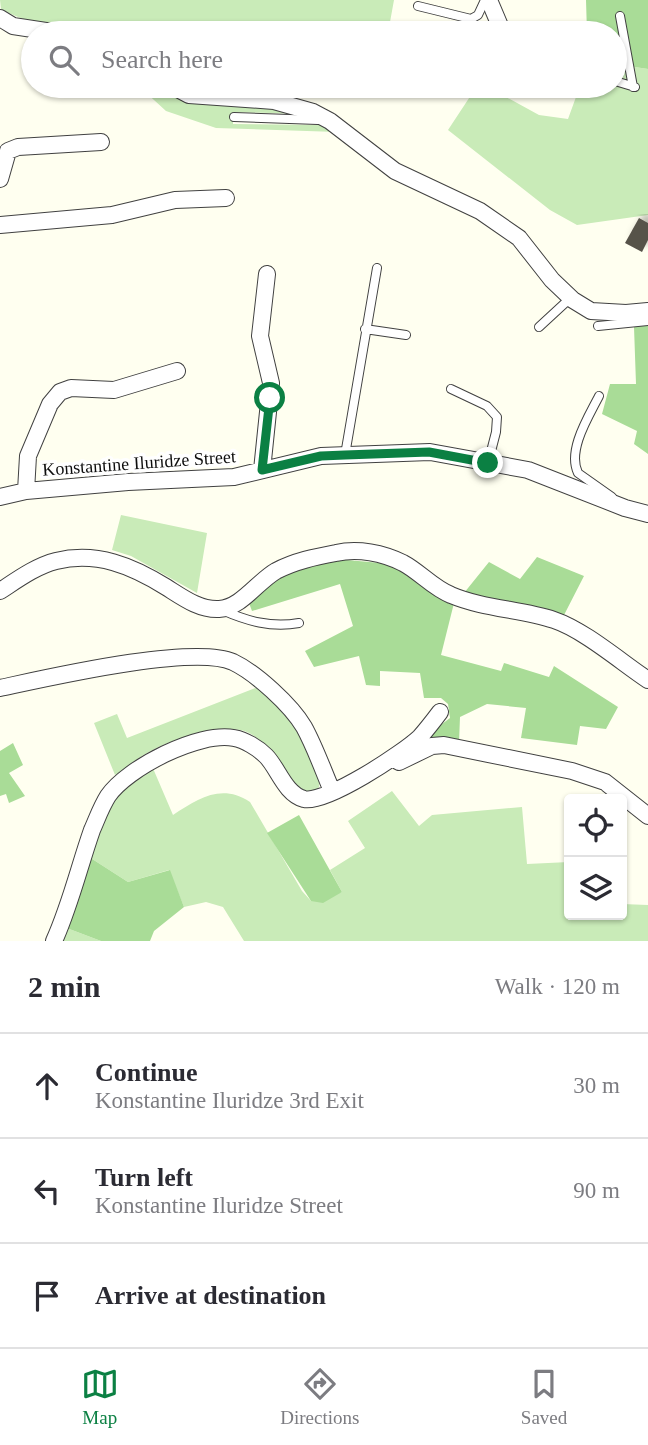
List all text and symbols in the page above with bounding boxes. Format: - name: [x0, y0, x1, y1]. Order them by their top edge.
- search box: [21, 21, 627, 98]
- icon: search: [45, 41, 83, 79]
- text: Search here: [101, 45, 223, 74]
- route start: [254, 382, 285, 413]
- street label: Konstantine Iluridze Street: [42, 446, 236, 480]
- route end: [472, 447, 503, 478]
- map controls: [564, 794, 627, 920]
- button: locate: [564, 794, 627, 857]
- button: layers: [564, 857, 627, 920]
- text: 2 min: [28, 970, 101, 1003]
- text: Walk · 120 m: [495, 974, 620, 999]
- text: Continue: [95, 1058, 198, 1087]
- icon: ahead: [28, 1067, 66, 1105]
- text: 30 m: [573, 1073, 620, 1098]
- text: Konstantine Iluridze 3rd Exit: [95, 1088, 364, 1113]
- text: Turn left: [95, 1163, 193, 1192]
- icon: left: [28, 1172, 66, 1210]
- text: 90 m: [573, 1178, 620, 1203]
- text: Konstantine Iluridze Street: [95, 1193, 343, 1218]
- icon: arrive: [28, 1277, 66, 1315]
- text: Arrive at destination: [95, 1281, 326, 1310]
- tab: Map: [81, 1365, 119, 1429]
- tab: Directions: [280, 1365, 359, 1429]
- tab: Saved: [521, 1365, 567, 1429]

